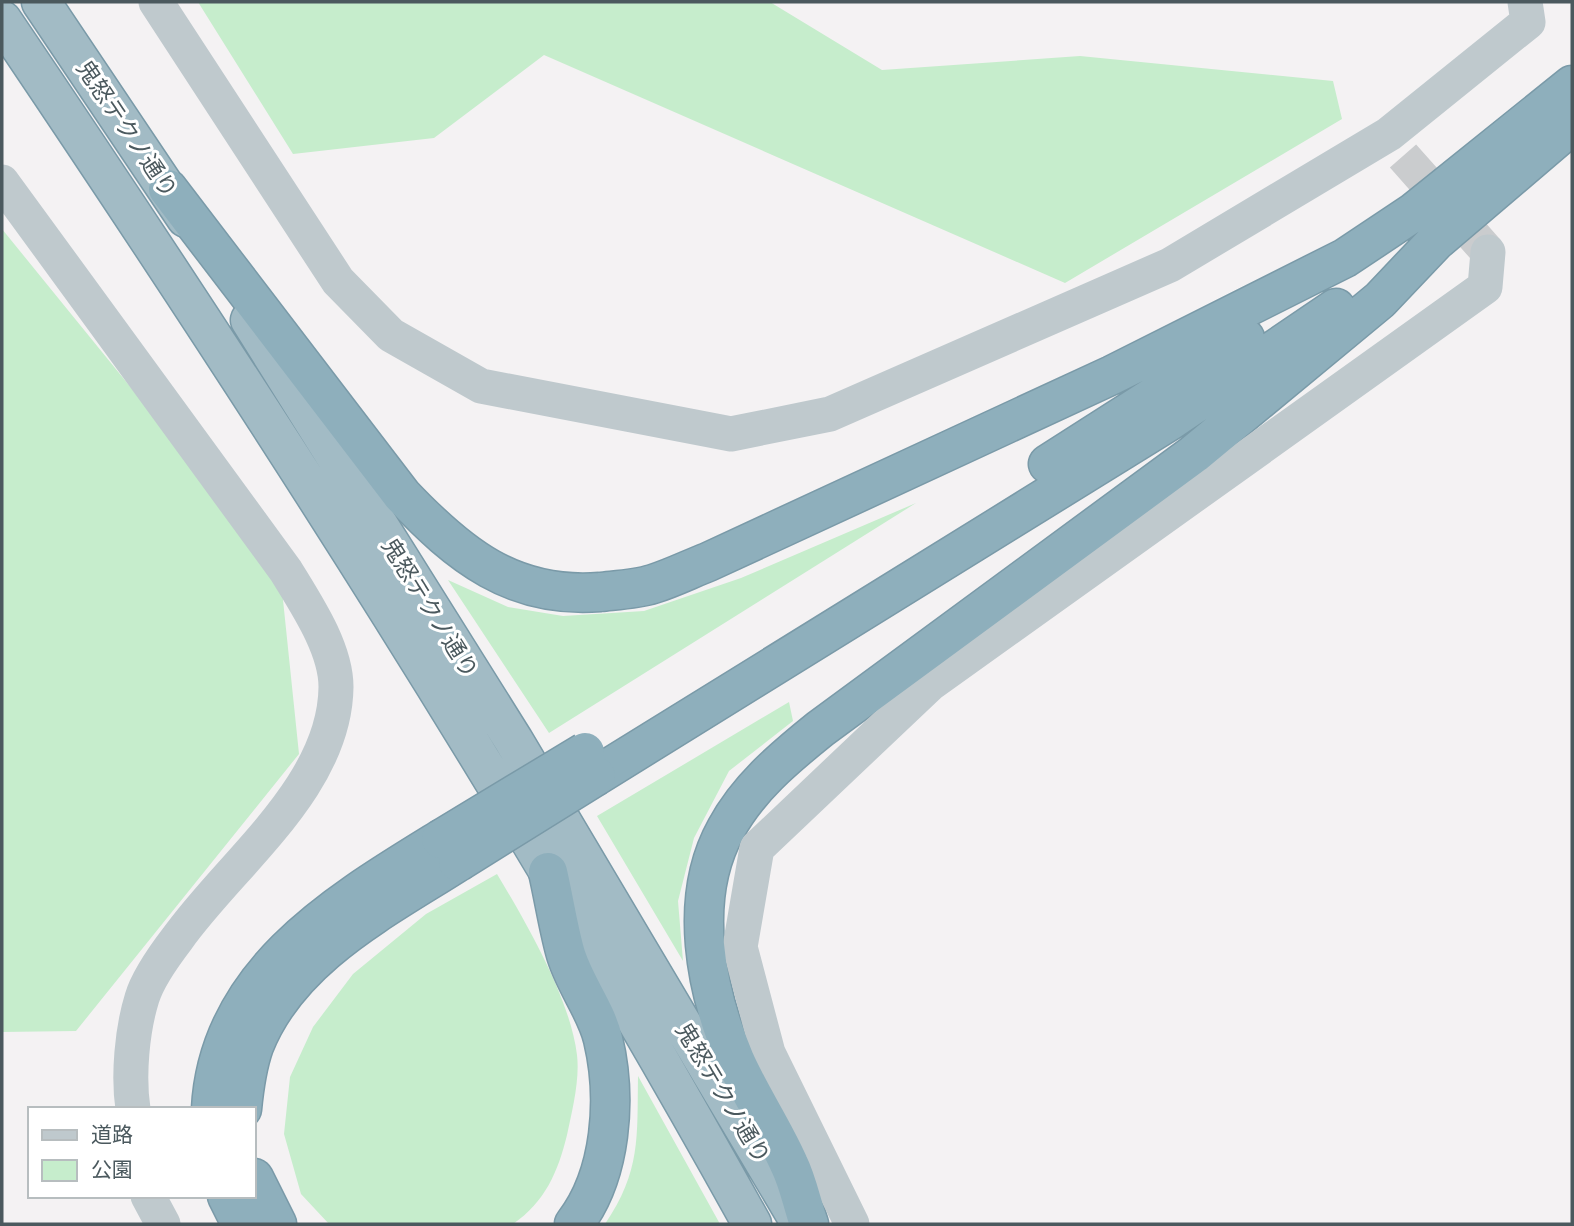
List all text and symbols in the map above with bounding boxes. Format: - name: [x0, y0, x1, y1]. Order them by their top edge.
- street label: 鬼怒テクノ通り: [68, 56, 182, 205]
- street label: 鬼怒テクノ通り: [373, 534, 482, 685]
- street label: 鬼怒テクノ通り: [667, 1018, 774, 1170]
- legend: [28, 1107, 256, 1198]
- text: 道路: [91, 1123, 133, 1150]
- text: 公園: [91, 1158, 133, 1185]

